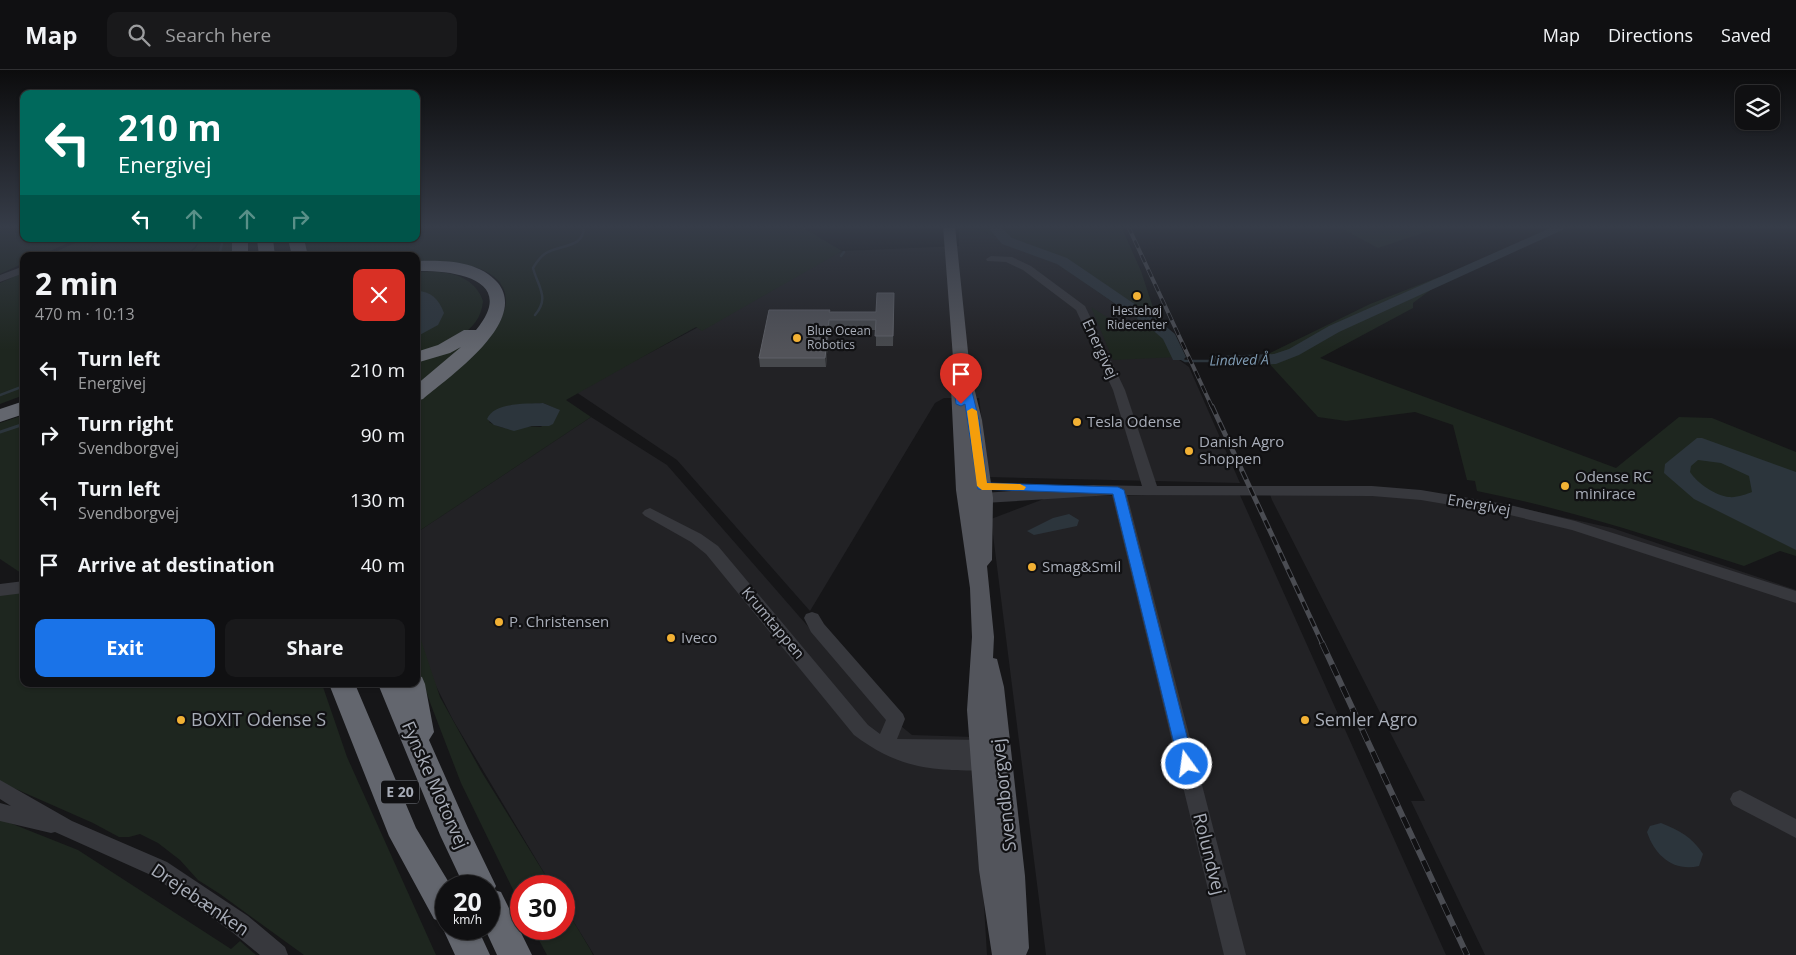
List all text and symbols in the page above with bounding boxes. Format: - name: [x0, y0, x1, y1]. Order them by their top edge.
- search box: [107, 12, 457, 57]
- text: Map: [25, 18, 77, 51]
- icon: search: [125, 21, 153, 49]
- text: Search here: [165, 22, 271, 48]
- text: Map: [1543, 23, 1580, 47]
- text: Directions: [1608, 23, 1693, 47]
- text: Saved: [1721, 23, 1771, 47]
- map controls: [1735, 85, 1780, 130]
- button: layers: [1735, 85, 1780, 130]
- text: 210 m: [118, 104, 222, 151]
- icon: left: [35, 110, 100, 175]
- text: Energivej: [118, 149, 211, 179]
- icon: left: [127, 205, 155, 233]
- icon: ahead: [180, 205, 208, 233]
- icon: ahead: [233, 205, 261, 233]
- icon: right: [286, 205, 314, 233]
- text: 2 min: [35, 263, 118, 304]
- button: close: [353, 269, 405, 321]
- marker: Hestehøj Ridecenter: [1131, 290, 1143, 302]
- place label: Hestehøj Ridecenter: [1107, 302, 1167, 333]
- text: 470 m · 10:13: [35, 303, 135, 325]
- street label: Energivej: [1078, 315, 1123, 382]
- place label: Blue Ocean Robotics: [807, 322, 871, 353]
- marker: Blue Ocean Robotics: [791, 332, 803, 344]
- text: Turn left: [78, 346, 160, 372]
- water label: Lindved Å: [1209, 349, 1269, 370]
- pin: [940, 353, 982, 404]
- icon: left: [35, 356, 63, 384]
- text: 210 m: [350, 357, 405, 383]
- icon: arrive: [947, 360, 975, 388]
- text: Energivej: [78, 372, 146, 394]
- text: Turn right: [78, 411, 173, 437]
- place label: Tesla Odense: [1087, 411, 1181, 431]
- marker: Tesla Odense: [1071, 416, 1083, 428]
- icon: right: [35, 421, 63, 449]
- text: 90 m: [361, 422, 405, 448]
- place label: Danish Agro Shoppen: [1199, 431, 1284, 468]
- text: Svendborgvej: [78, 437, 179, 459]
- marker: Danish Agro Shoppen: [1183, 445, 1195, 457]
- place label: Odense RC minirace: [1575, 466, 1652, 503]
- text: Turn left: [78, 476, 160, 502]
- marker: Odense RC minirace: [1559, 480, 1571, 492]
- icon: left: [35, 486, 63, 514]
- text: 130 m: [350, 487, 405, 513]
- street label: Energivej: [1446, 489, 1512, 519]
- text: Svendborgvej: [78, 502, 179, 524]
- icon: arrive: [35, 551, 63, 579]
- text: Arrive at destination: [78, 552, 275, 578]
- text: 40 m: [361, 552, 405, 578]
- place label: Smag&Smil: [1042, 556, 1121, 576]
- marker: Smag&Smil: [1026, 561, 1038, 573]
- street label: Krumtappen: [738, 582, 810, 663]
- place label: P. Christensen: [509, 611, 609, 631]
- marker: P. Christensen: [493, 616, 505, 628]
- button: Exit: [35, 619, 215, 677]
- button: Share: [225, 619, 405, 677]
- place label: Iveco: [681, 627, 717, 647]
- marker: Iveco: [665, 632, 677, 644]
- place label: BOXIT Odense S: [191, 707, 326, 731]
- place label: Semler Agro: [1315, 707, 1418, 731]
- marker: BOXIT Odense S: [175, 714, 187, 726]
- marker: Semler Agro: [1299, 714, 1311, 726]
- street label: Fynske Motorvej: [397, 717, 475, 852]
- street label: Svendborgvej: [985, 737, 1021, 853]
- position arrow: [1160, 737, 1212, 789]
- road number: E 20: [381, 780, 419, 804]
- street label: Rolundvej: [1188, 810, 1232, 897]
- street label: Drejebænken: [147, 858, 254, 941]
- speed limit sign: 30: [510, 875, 575, 940]
- text: 20: [453, 884, 482, 918]
- text: km/h: [453, 911, 482, 928]

